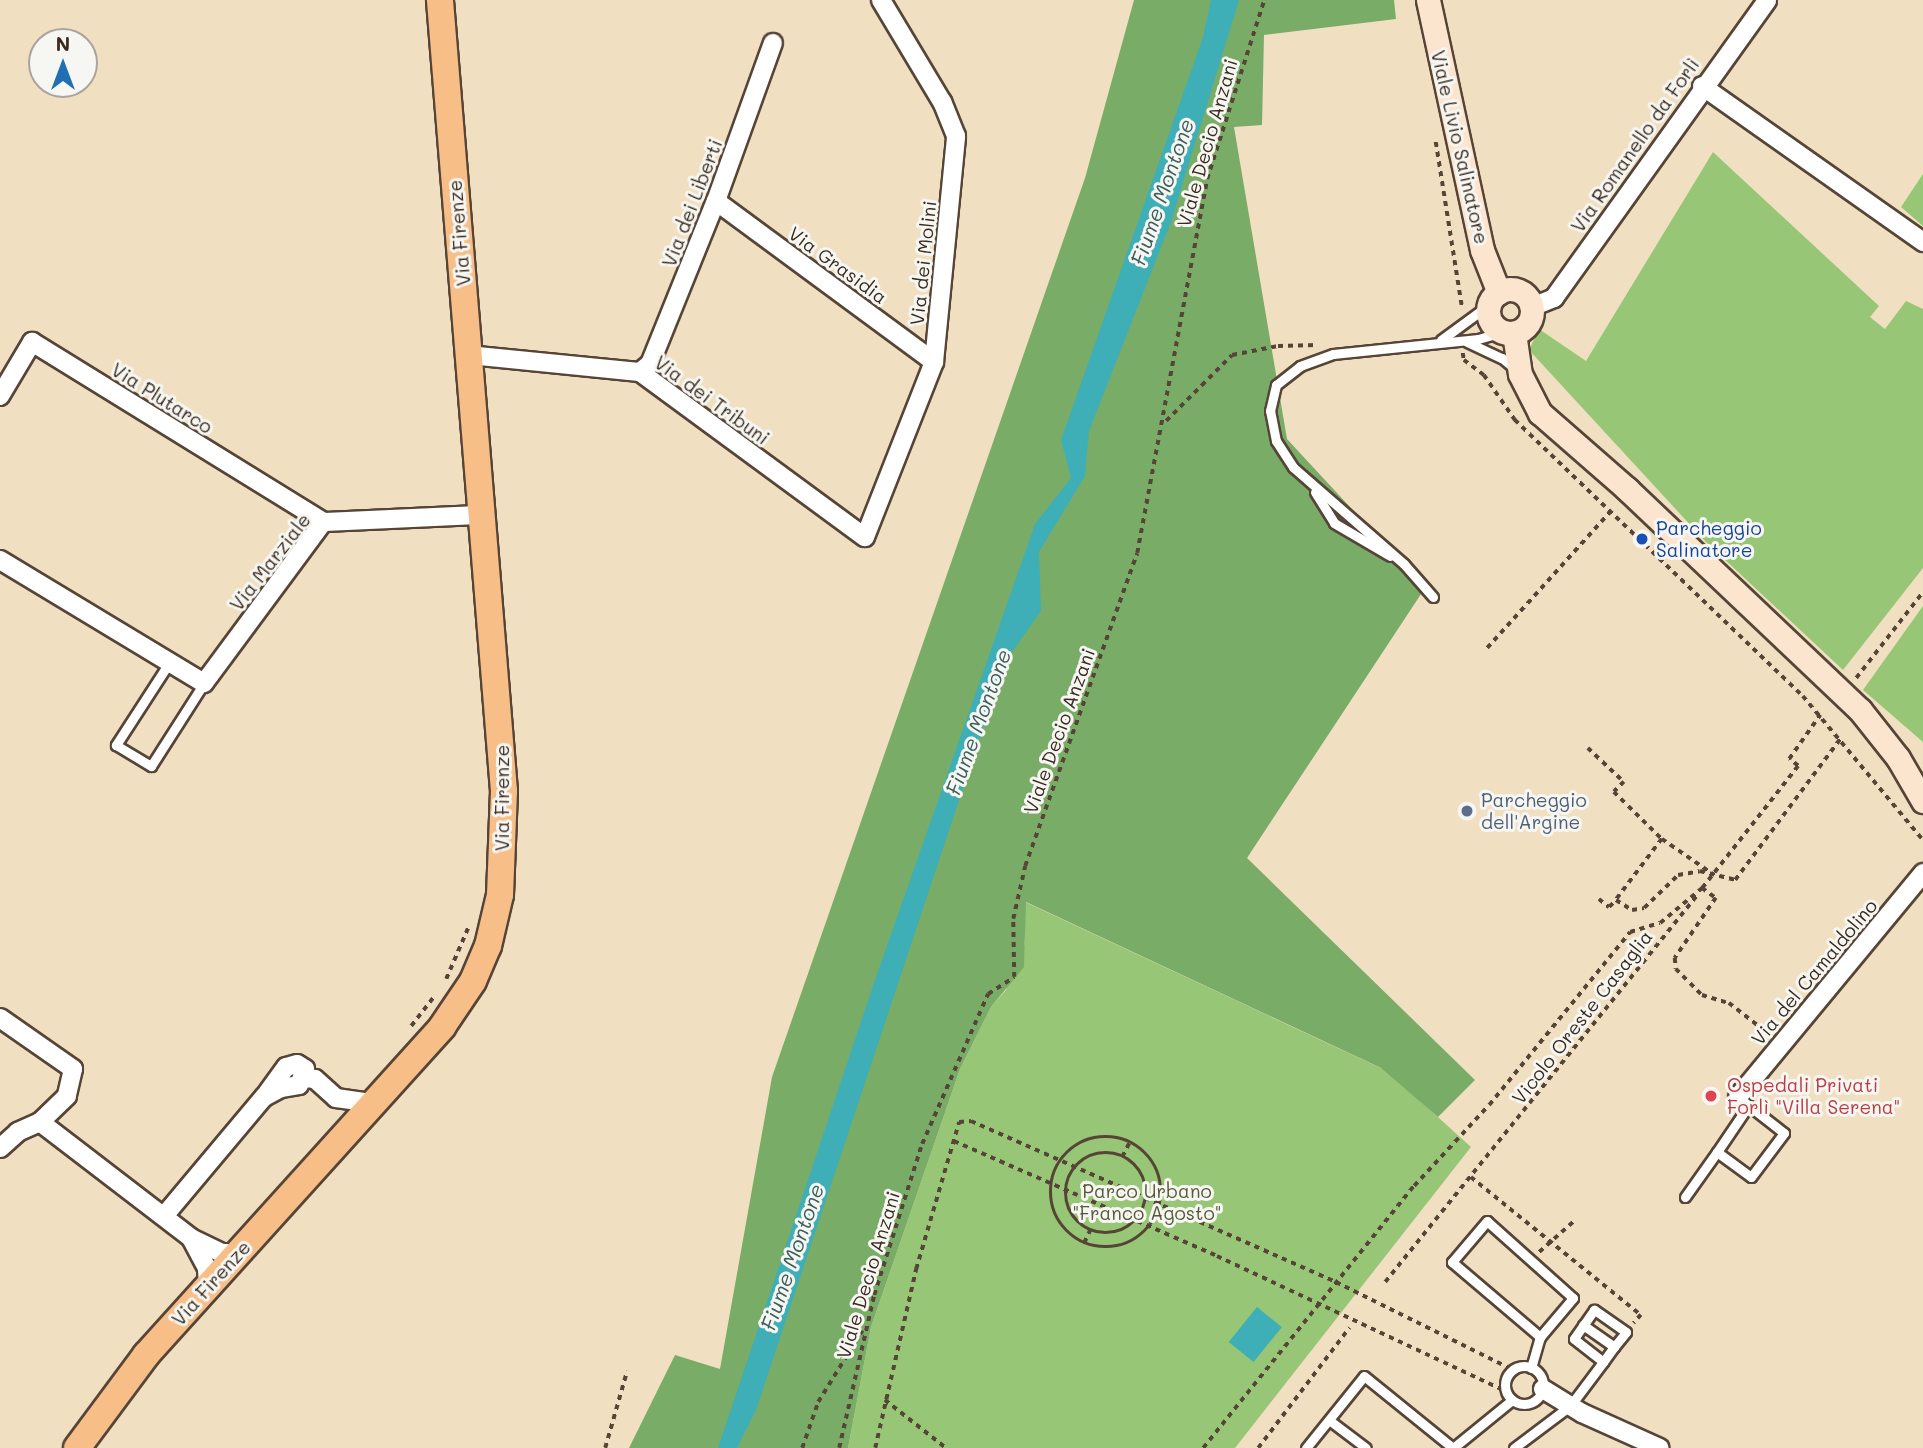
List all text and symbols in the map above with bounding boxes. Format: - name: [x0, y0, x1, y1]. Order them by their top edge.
- north arrow: [28, 28, 98, 98]
- text: N: [56, 31, 70, 56]
- street label: Viale Livio Salinatore: [1427, 48, 1493, 246]
- street label: Via Romanello da Forlì: [1566, 53, 1704, 237]
- street label: Viale Decio Anzani: [1172, 56, 1242, 230]
- water label: Fiume Montone: [1125, 115, 1199, 269]
- street label: Via dei Liberti: [657, 136, 727, 270]
- street label: Via Firenze: [443, 179, 475, 287]
- street label: Via dei Molini: [905, 200, 941, 326]
- street label: Via Grasidia: [784, 222, 892, 308]
- street label: Via dei Tribuni: [650, 351, 774, 449]
- street label: Via Plutarco: [107, 358, 217, 438]
- street label: Via Marziale: [225, 509, 315, 615]
- place label: Parcheggio Salinatore: [1656, 517, 1762, 561]
- marker: Parcheggio Salinatore: [1634, 531, 1650, 547]
- street label: Viale Decio Anzani: [1019, 645, 1099, 817]
- water label: Fiume Montone: [940, 646, 1016, 798]
- street label: Via Firenze: [491, 745, 513, 851]
- place label: Parcheggio dell'Argine: [1481, 789, 1587, 833]
- marker: Parcheggio dell'Argine: [1459, 803, 1475, 819]
- street label: Via del Camaldolino: [1746, 894, 1882, 1050]
- street label: Vicolo Oreste Casaglia: [1507, 926, 1657, 1108]
- place label: Ospedali Privati Forlì "Villa Serena": [1727, 1074, 1900, 1118]
- marker: Ospedali Privati Forlì "Villa Serena": [1701, 1086, 1721, 1106]
- water label: Fiume Montone: [755, 1180, 829, 1334]
- park label: Parco Urbano "Franco Agosto": [1073, 1180, 1221, 1224]
- street label: Viale Decio Anzani: [832, 1188, 904, 1362]
- street label: Via Firenze: [167, 1236, 255, 1330]

